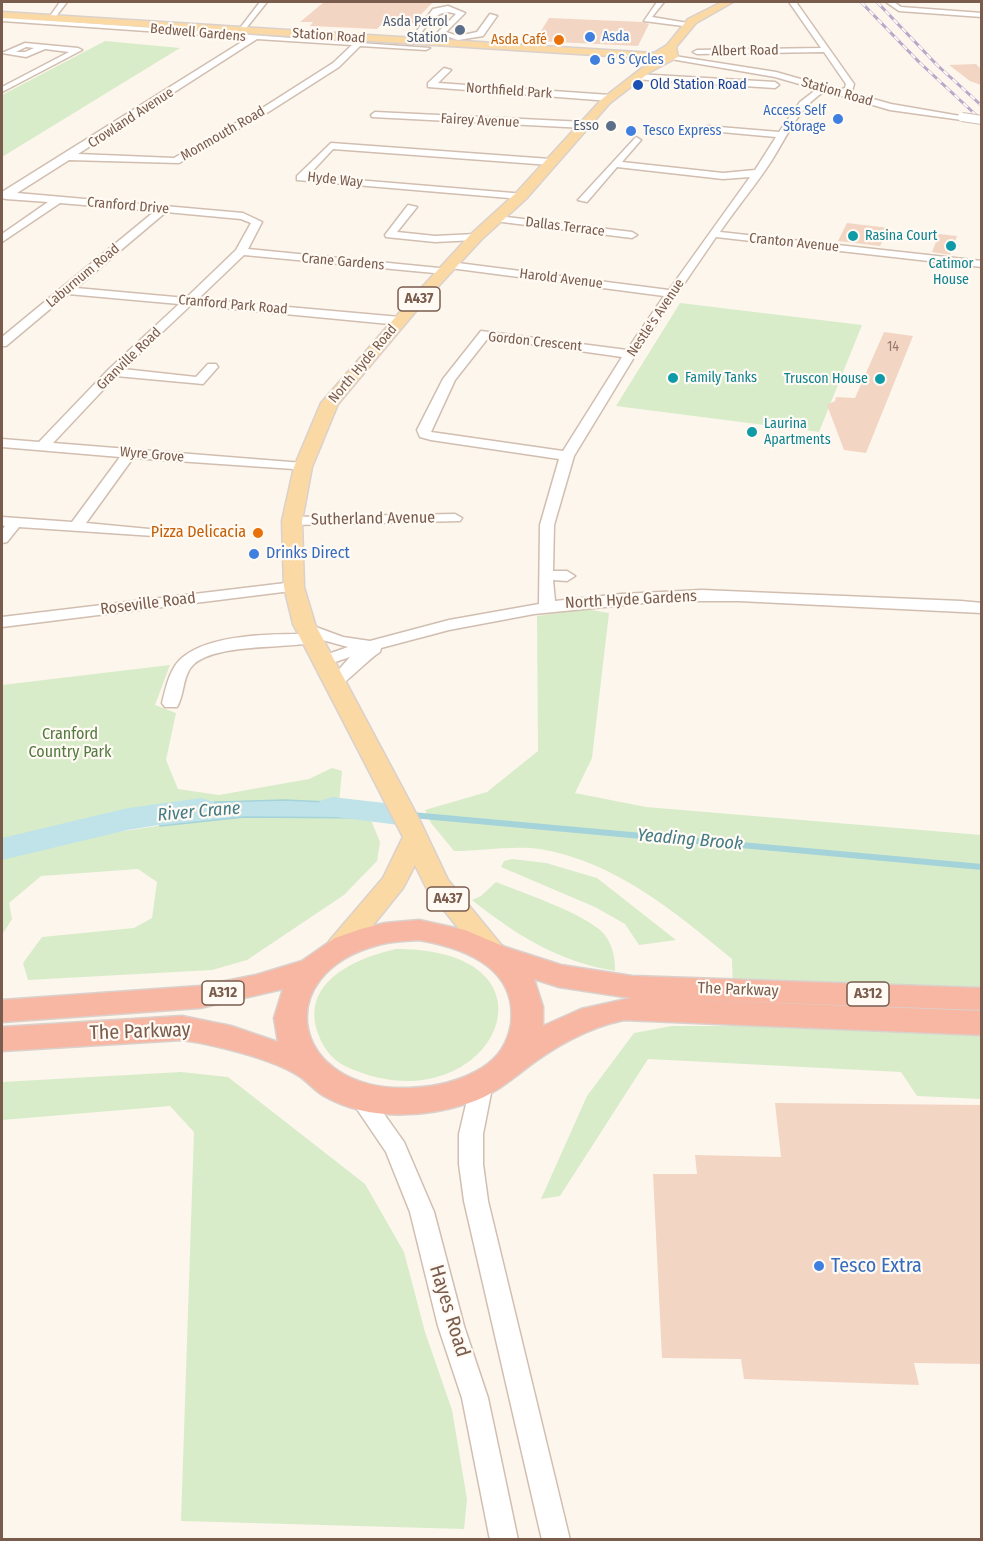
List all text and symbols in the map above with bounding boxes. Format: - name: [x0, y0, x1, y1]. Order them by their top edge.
- place label: Asda Petrol Station: [383, 14, 448, 46]
- street label: Bedwell Gardens: [149, 20, 247, 46]
- marker: Asda Petrol Station: [453, 23, 467, 37]
- street label: Station Road: [292, 25, 366, 47]
- place label: Asda: [602, 29, 630, 45]
- marker: Asda: [583, 30, 597, 44]
- place label: Asda Café: [491, 32, 547, 48]
- marker: Asda Café: [552, 33, 566, 47]
- street label: Albert Road: [711, 42, 779, 60]
- place label: G S Cycles: [607, 52, 664, 68]
- marker: G S Cycles: [588, 53, 602, 67]
- street label: Station Road: [799, 74, 875, 110]
- place label: Old Station Road: [650, 77, 747, 93]
- marker: Old Station Road: [631, 78, 645, 92]
- street label: Northfield Park: [465, 80, 553, 102]
- street label: Crowland Avenue: [85, 84, 177, 152]
- street label: Monmouth Road: [178, 103, 268, 165]
- place label: Access Self Storage: [763, 103, 826, 136]
- street label: Fairey Avenue: [440, 111, 520, 131]
- marker: Access Self Storage: [831, 112, 845, 126]
- place label: Esso: [573, 118, 599, 134]
- marker: Esso: [604, 119, 618, 133]
- place label: Tesco Express: [643, 123, 721, 139]
- marker: Tesco Express: [624, 124, 638, 138]
- street label: Hyde Way: [307, 169, 363, 191]
- street label: Cranford Drive: [86, 194, 170, 218]
- street label: Dallas Terrace: [525, 214, 605, 240]
- place label: Rasina Court: [865, 228, 937, 244]
- marker: Rasina Court: [846, 229, 860, 243]
- street label: Cranton Avenue: [748, 230, 840, 256]
- marker: Catimor House: [944, 239, 958, 253]
- street label: Laburnum Road: [43, 241, 123, 311]
- street label: Crane Gardens: [301, 250, 385, 274]
- place label: Catimor House: [929, 256, 973, 288]
- street label: Harold Avenue: [518, 266, 604, 292]
- street label: Nestle's Avenue: [624, 276, 688, 360]
- road number: A437: [398, 287, 440, 311]
- street label: Cranford Park Road: [178, 292, 288, 318]
- street label: North Hyde Road: [325, 321, 401, 407]
- street label: Granville Road: [93, 324, 165, 394]
- street label: Gordon Crescent: [487, 329, 583, 355]
- house number: 14: [887, 339, 899, 355]
- place label: Family Tanks: [685, 370, 757, 386]
- marker: Family Tanks: [666, 371, 680, 385]
- place label: Truscon House: [784, 371, 868, 387]
- marker: Truscon House: [873, 372, 887, 386]
- place label: Laurina Apartments: [764, 416, 831, 448]
- marker: Laurina Apartments: [745, 425, 759, 439]
- street label: Wyre Grove: [119, 444, 185, 466]
- street label: Sutherland Avenue: [311, 508, 435, 530]
- place label: Pizza Delicacia: [151, 523, 246, 543]
- marker: Pizza Delicacia: [251, 526, 265, 540]
- place label: Drinks Direct: [266, 544, 350, 564]
- marker: Drinks Direct: [247, 547, 261, 561]
- street label: North Hyde Gardens: [565, 587, 697, 613]
- street label: Roseville Road: [99, 589, 197, 619]
- park label: Cranford Country Park: [28, 725, 112, 763]
- water label: River Crane: [157, 798, 241, 826]
- water label: Yeading Brook: [636, 825, 744, 855]
- road number: A437: [427, 887, 469, 911]
- street label: The Parkway: [697, 979, 779, 1001]
- road number: A312: [202, 981, 244, 1005]
- road number: A312: [847, 982, 889, 1006]
- street label: The Parkway: [89, 1018, 191, 1046]
- place label: Tesco Extra: [831, 1254, 922, 1278]
- marker: Tesco Extra: [812, 1259, 826, 1273]
- street label: Hayes Road: [424, 1262, 474, 1360]

